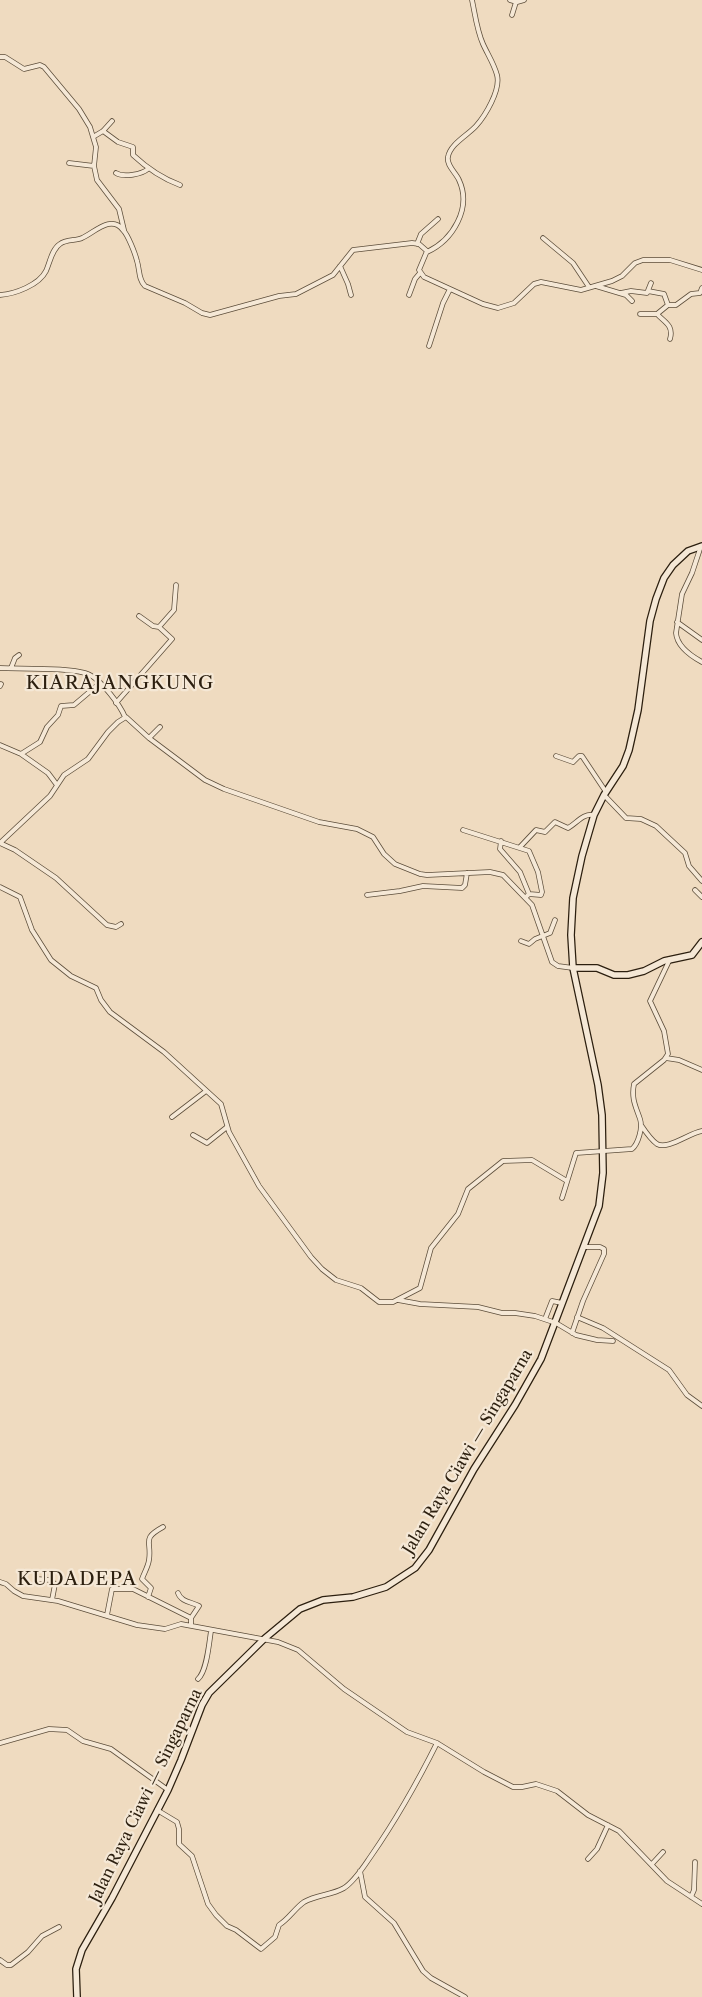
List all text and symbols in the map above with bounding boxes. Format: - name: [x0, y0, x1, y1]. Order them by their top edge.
- district label: KIARAJANGKUNG: [24, 673, 216, 695]
- street label: Jalan Raya Ciawi — Singaparna: [399, 1346, 537, 1558]
- district label: KUDADEPA: [16, 1569, 138, 1591]
- street label: Jalan Raya Ciawi — Singaparna: [86, 1686, 206, 1906]

